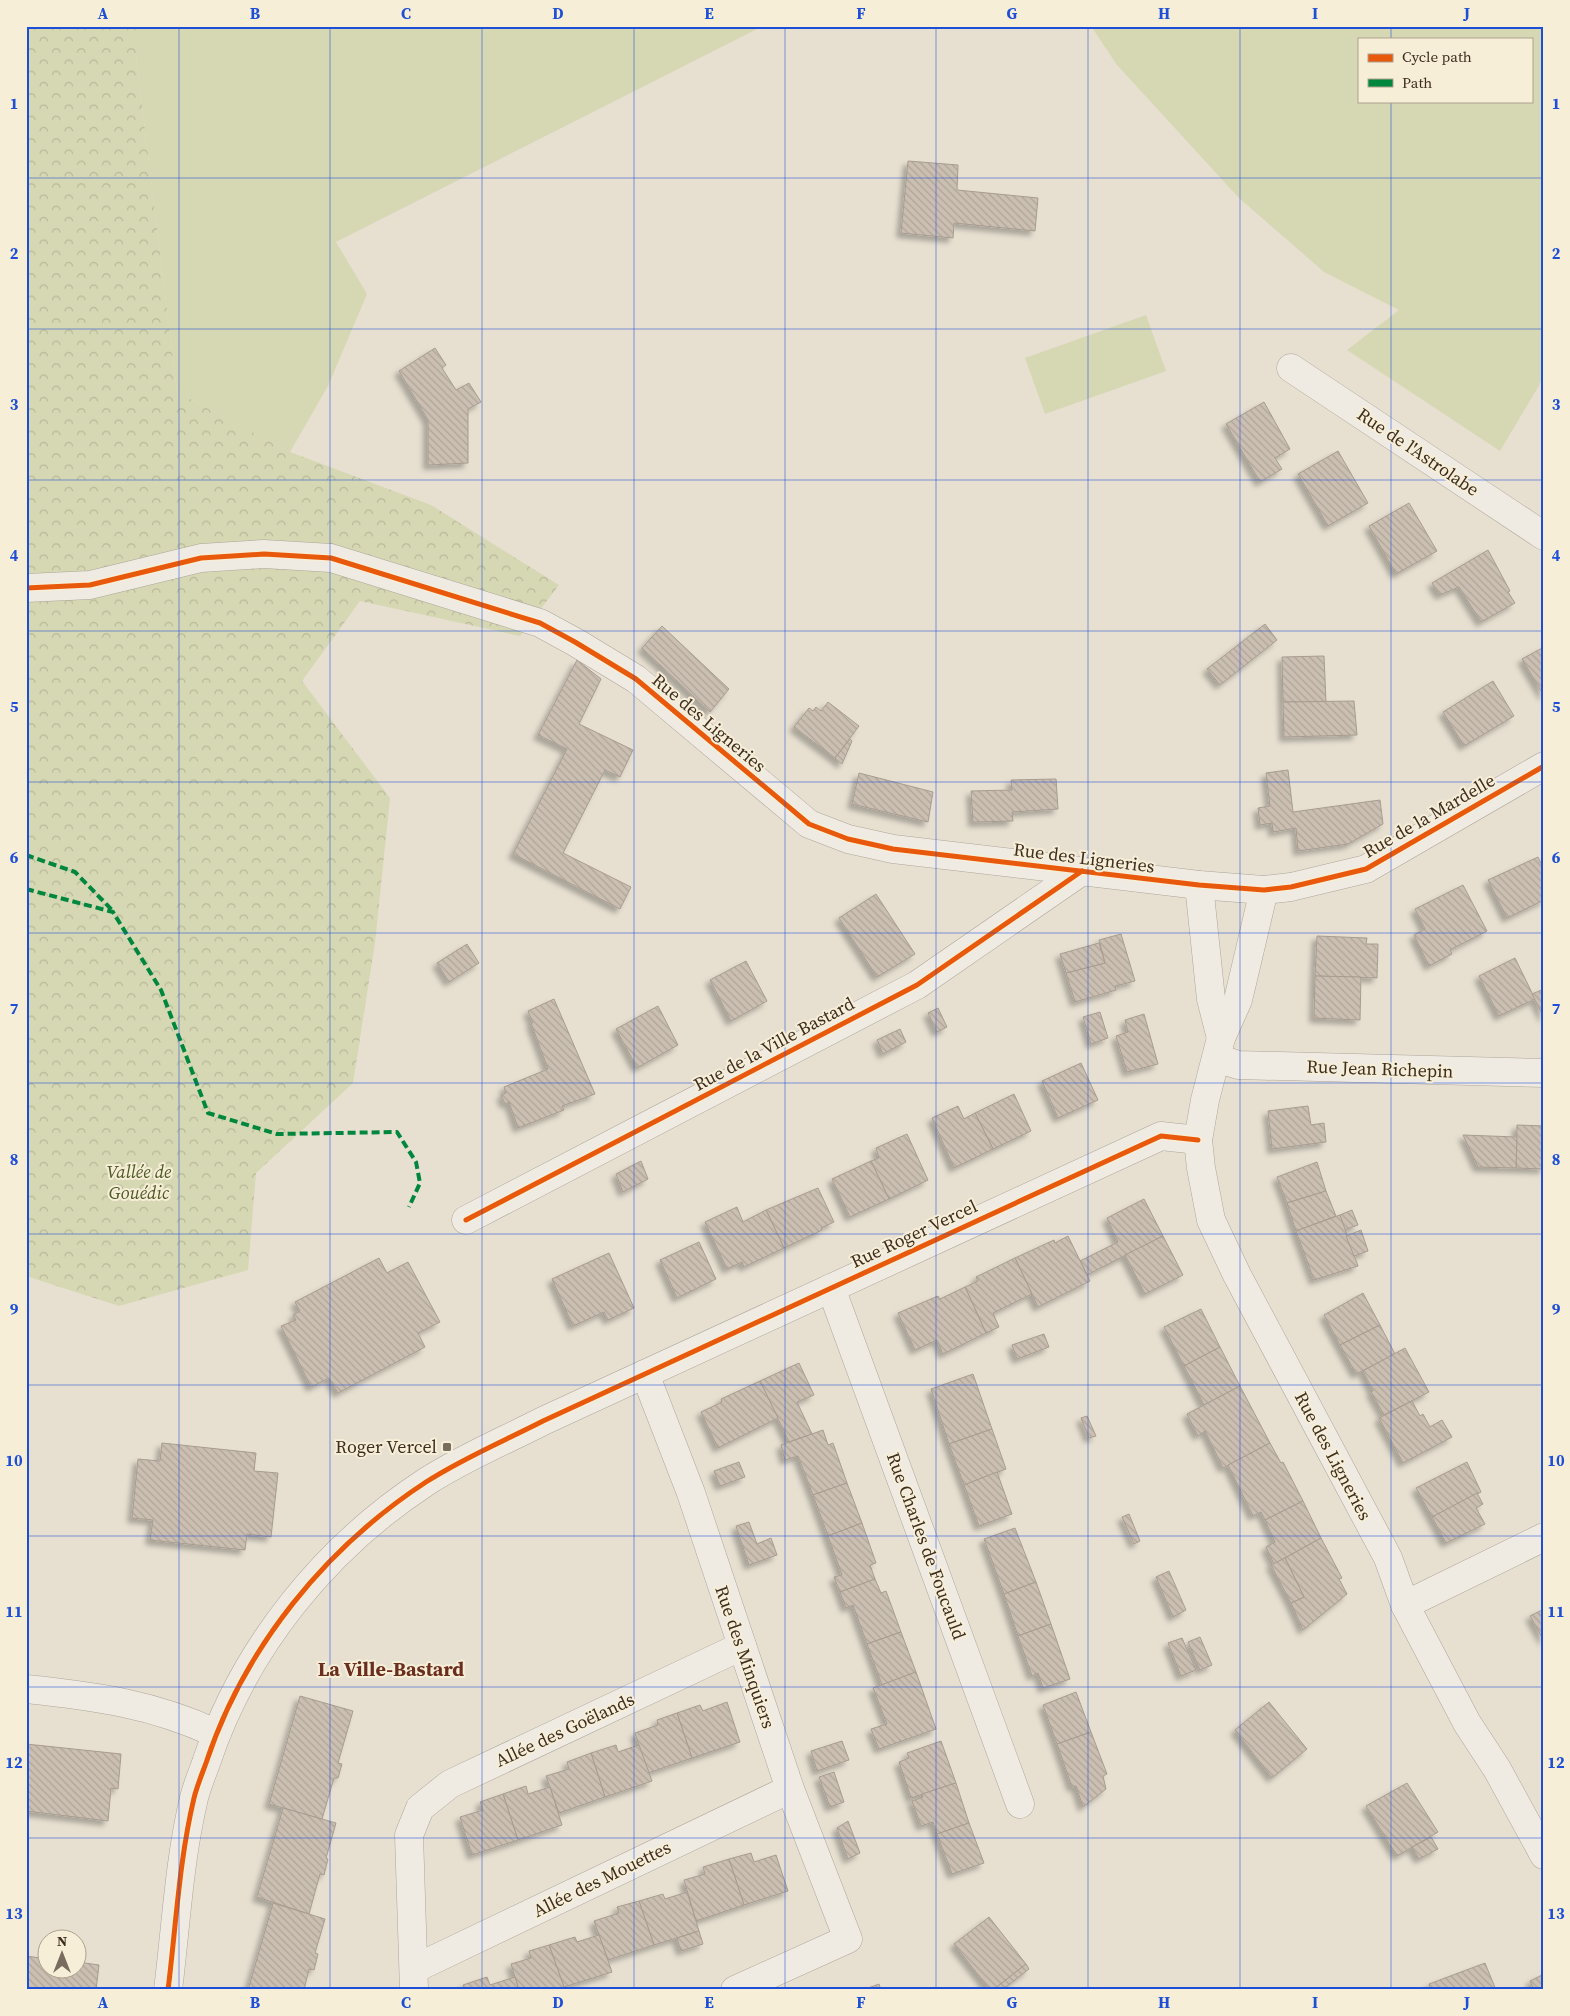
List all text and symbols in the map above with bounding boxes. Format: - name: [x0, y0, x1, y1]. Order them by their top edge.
- text: A: [98, 2, 109, 24]
- text: B: [250, 2, 261, 24]
- text: C: [401, 2, 411, 24]
- text: D: [552, 2, 564, 24]
- text: E: [704, 2, 714, 24]
- text: F: [856, 2, 866, 24]
- text: G: [1007, 2, 1018, 24]
- text: H: [1158, 2, 1170, 24]
- text: I: [1312, 2, 1318, 24]
- text: J: [1463, 2, 1470, 24]
- legend: [1358, 38, 1532, 102]
- text: Cycle path: [1402, 46, 1472, 67]
- text: Path: [1402, 72, 1432, 93]
- text: 1: [10, 92, 18, 114]
- text: 1: [1552, 92, 1560, 114]
- text: 2: [10, 242, 19, 264]
- text: 2: [1552, 242, 1561, 264]
- text: 3: [10, 393, 19, 415]
- text: 3: [1552, 393, 1561, 415]
- street label: Rue de l'Astrolabe: [1352, 401, 1484, 502]
- text: 4: [10, 544, 19, 566]
- text: 4: [1552, 544, 1561, 566]
- street label: Rue des Ligneries: [647, 667, 772, 778]
- text: 5: [10, 695, 19, 717]
- text: 5: [1552, 695, 1561, 717]
- street label: Rue de la Mardelle: [1358, 768, 1499, 864]
- street label: Rue des Ligneries: [1012, 836, 1156, 879]
- text: 6: [10, 846, 19, 868]
- text: 6: [1552, 846, 1561, 868]
- street label: Rue de la Ville Bastard: [689, 991, 859, 1097]
- text: 7: [10, 997, 19, 1019]
- text: 7: [1552, 997, 1561, 1019]
- street label: Rue Jean Richepin: [1306, 1053, 1454, 1084]
- text: 8: [10, 1148, 18, 1170]
- text: 8: [1552, 1148, 1560, 1170]
- park label: Vallée de Gouédic: [107, 1159, 172, 1205]
- street label: Rue Roger Vercel: [846, 1193, 981, 1274]
- text: 9: [10, 1298, 19, 1320]
- text: 9: [1552, 1298, 1561, 1320]
- street label: Rue des Ligneries: [1289, 1387, 1378, 1525]
- place label: Roger Vercel: [335, 1434, 437, 1459]
- marker: Roger Vercel: [441, 1441, 453, 1453]
- text: 10: [5, 1449, 23, 1471]
- street label: Rue Charles de Foucauld: [881, 1449, 972, 1643]
- text: 10: [1547, 1449, 1565, 1471]
- street label: Rue des Minquiers: [709, 1582, 782, 1732]
- text: 11: [5, 1600, 23, 1622]
- text: 11: [1547, 1600, 1565, 1622]
- district label: La Ville-Bastard: [318, 1655, 464, 1683]
- street label: Allée des Goëlands: [491, 1686, 639, 1773]
- text: 12: [5, 1751, 23, 1773]
- text: 12: [1547, 1751, 1565, 1773]
- street label: Allée des Mouettes: [529, 1834, 675, 1923]
- text: 13: [5, 1902, 23, 1924]
- text: 13: [1547, 1902, 1565, 1924]
- north arrow: [38, 1928, 88, 1978]
- text: N: [57, 1931, 67, 1951]
- text: A: [98, 1991, 109, 2013]
- text: B: [250, 1991, 261, 2013]
- text: C: [401, 1991, 411, 2013]
- text: D: [552, 1991, 564, 2013]
- text: E: [704, 1991, 714, 2013]
- text: F: [856, 1991, 866, 2013]
- text: G: [1007, 1991, 1018, 2013]
- text: H: [1158, 1991, 1170, 2013]
- text: I: [1312, 1991, 1318, 2013]
- text: J: [1463, 1991, 1470, 2013]

